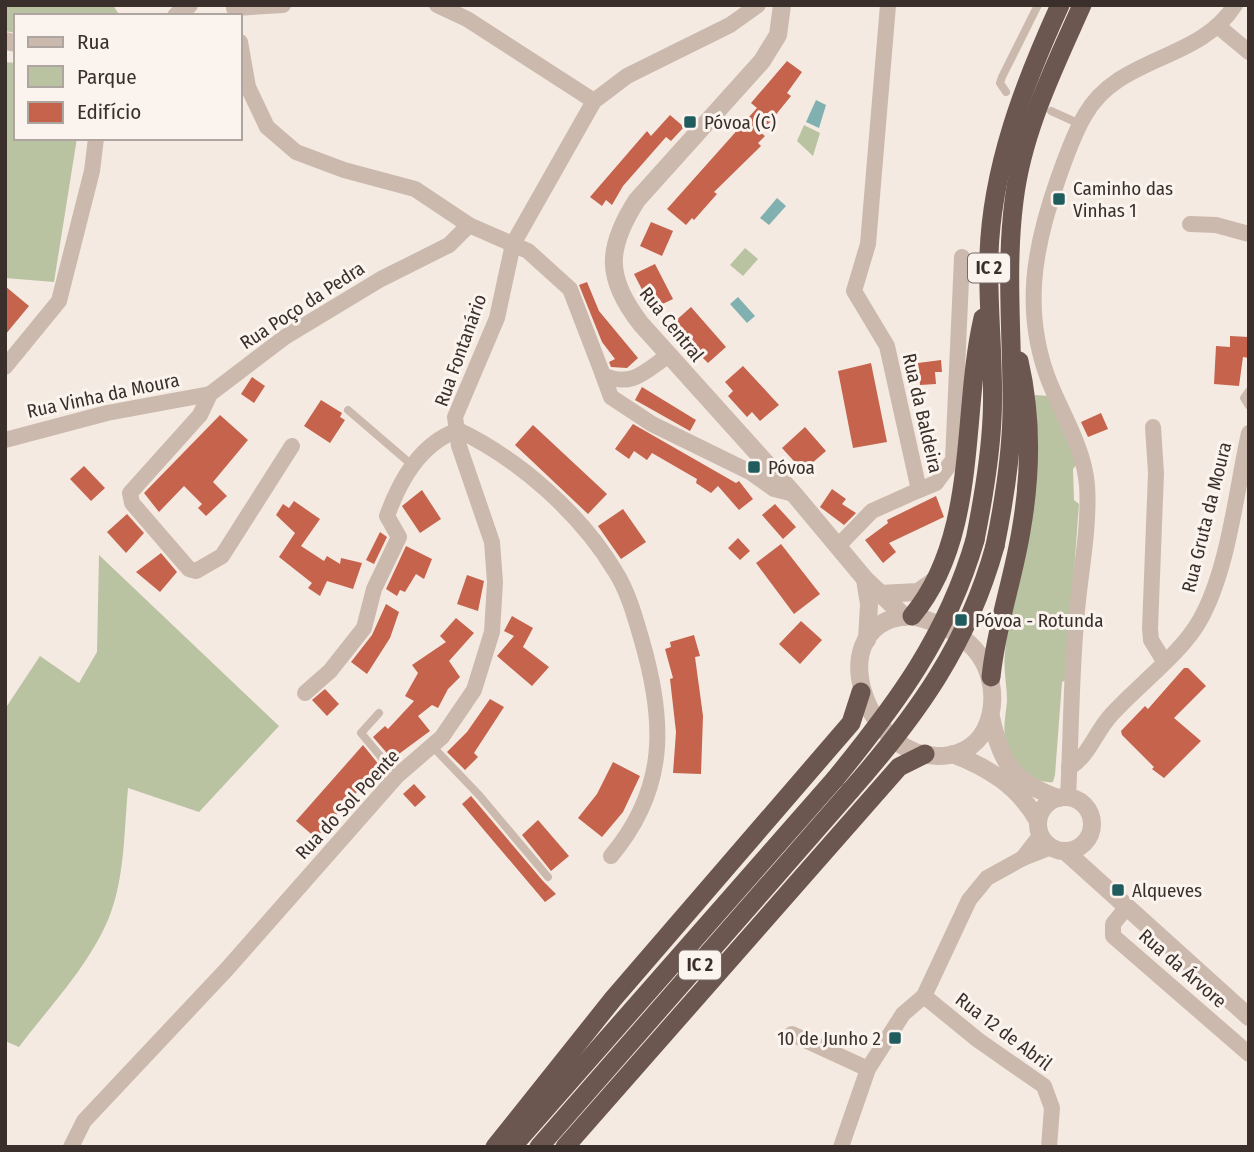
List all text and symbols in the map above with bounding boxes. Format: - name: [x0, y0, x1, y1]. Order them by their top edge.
- legend: [14, 14, 242, 140]
- text: Rua: [77, 29, 110, 55]
- text: Parque: [77, 64, 137, 90]
- text: Edifício: [77, 99, 141, 125]
- place label: Póvoa (C): [704, 111, 776, 134]
- marker: Póvoa (C): [682, 114, 698, 130]
- place label: Caminho das Vinhas 1: [1073, 177, 1173, 222]
- marker: Caminho das Vinhas 1: [1051, 191, 1067, 207]
- road number: IC 2: [968, 254, 1010, 282]
- street label: Rua Poço da Pedra: [236, 257, 369, 354]
- street label: Rua Central: [635, 282, 709, 366]
- street label: Rua Fontanário: [430, 291, 491, 409]
- street label: Rua da Baldeira: [898, 351, 947, 475]
- street label: Rua Vinha da Moura: [25, 368, 181, 423]
- street label: Rua Gruta da Moura: [1177, 440, 1236, 595]
- place label: Póvoa: [768, 456, 815, 479]
- marker: Póvoa: [746, 459, 762, 475]
- place label: Póvoa - Rotunda: [975, 609, 1103, 632]
- marker: Póvoa - Rotunda: [953, 612, 969, 628]
- street label: Rua do Sol Poente: [291, 745, 404, 864]
- place label: Alqueves: [1132, 879, 1202, 902]
- marker: Alqueves: [1110, 882, 1126, 898]
- street label: Rua da Árvore: [1134, 924, 1231, 1013]
- road number: IC 2: [679, 950, 721, 980]
- street label: Rua 12 de Abril: [951, 988, 1057, 1075]
- place label: 10 de Junho 2: [777, 1027, 881, 1050]
- marker: 10 de Junho 2: [887, 1030, 903, 1046]

